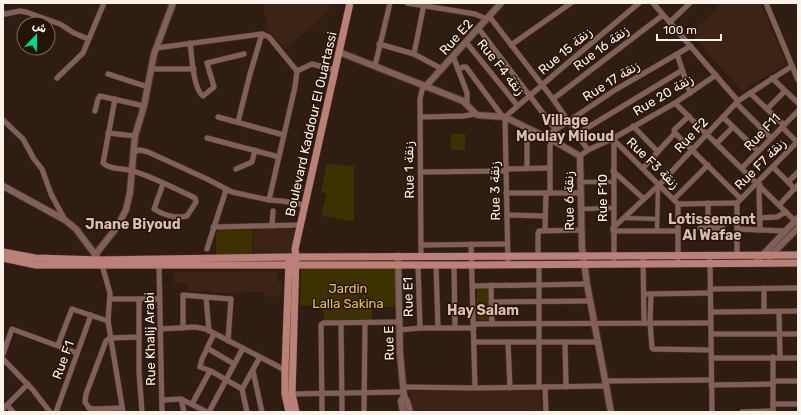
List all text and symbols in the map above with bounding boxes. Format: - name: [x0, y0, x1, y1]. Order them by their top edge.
- north arrow: [16, 16, 56, 56]
- street label: Rue E2: [436, 16, 476, 58]
- scale bar: [657, 16, 721, 42]
- text: ش: [31, 19, 49, 36]
- street label: Rue 16 زنقة: [571, 22, 632, 74]
- text: 100 m: [663, 23, 697, 37]
- street label: Rue 15 زنقة: [535, 24, 595, 78]
- street label: Boulevard Kaddour El Ouartassi: [282, 30, 340, 218]
- street label: Rue F4 زنقة: [473, 36, 528, 98]
- street label: Rue 17 زنقة: [580, 58, 643, 105]
- street label: Rue 20 زنقة: [630, 71, 696, 120]
- street label: Rue F11: [741, 110, 783, 154]
- district label: Village Moulay Miloud: [516, 112, 614, 145]
- street label: Rue F2: [671, 115, 711, 155]
- street label: Rue F3 زنقة: [623, 134, 682, 192]
- street label: Rue F7 زنقة: [731, 135, 789, 193]
- street label: Rue 1 زنقة: [401, 141, 418, 199]
- street label: Rue 3 زنقة: [487, 161, 504, 221]
- street label: Rue 6 زنقة: [561, 171, 578, 231]
- street label: Rue F10: [595, 174, 610, 222]
- district label: Lotissement Al Wafae: [668, 211, 756, 244]
- district label: Jnane Biyoud: [85, 216, 181, 233]
- street label: Rue E1: [400, 277, 416, 317]
- park label: Jardin Lalla Sakina: [312, 281, 384, 311]
- street label: Rue Khalij Arabi: [142, 292, 158, 386]
- district label: Hay Salam: [447, 302, 519, 319]
- street label: Rue E: [381, 325, 397, 361]
- street label: Rue F1: [49, 339, 77, 381]

